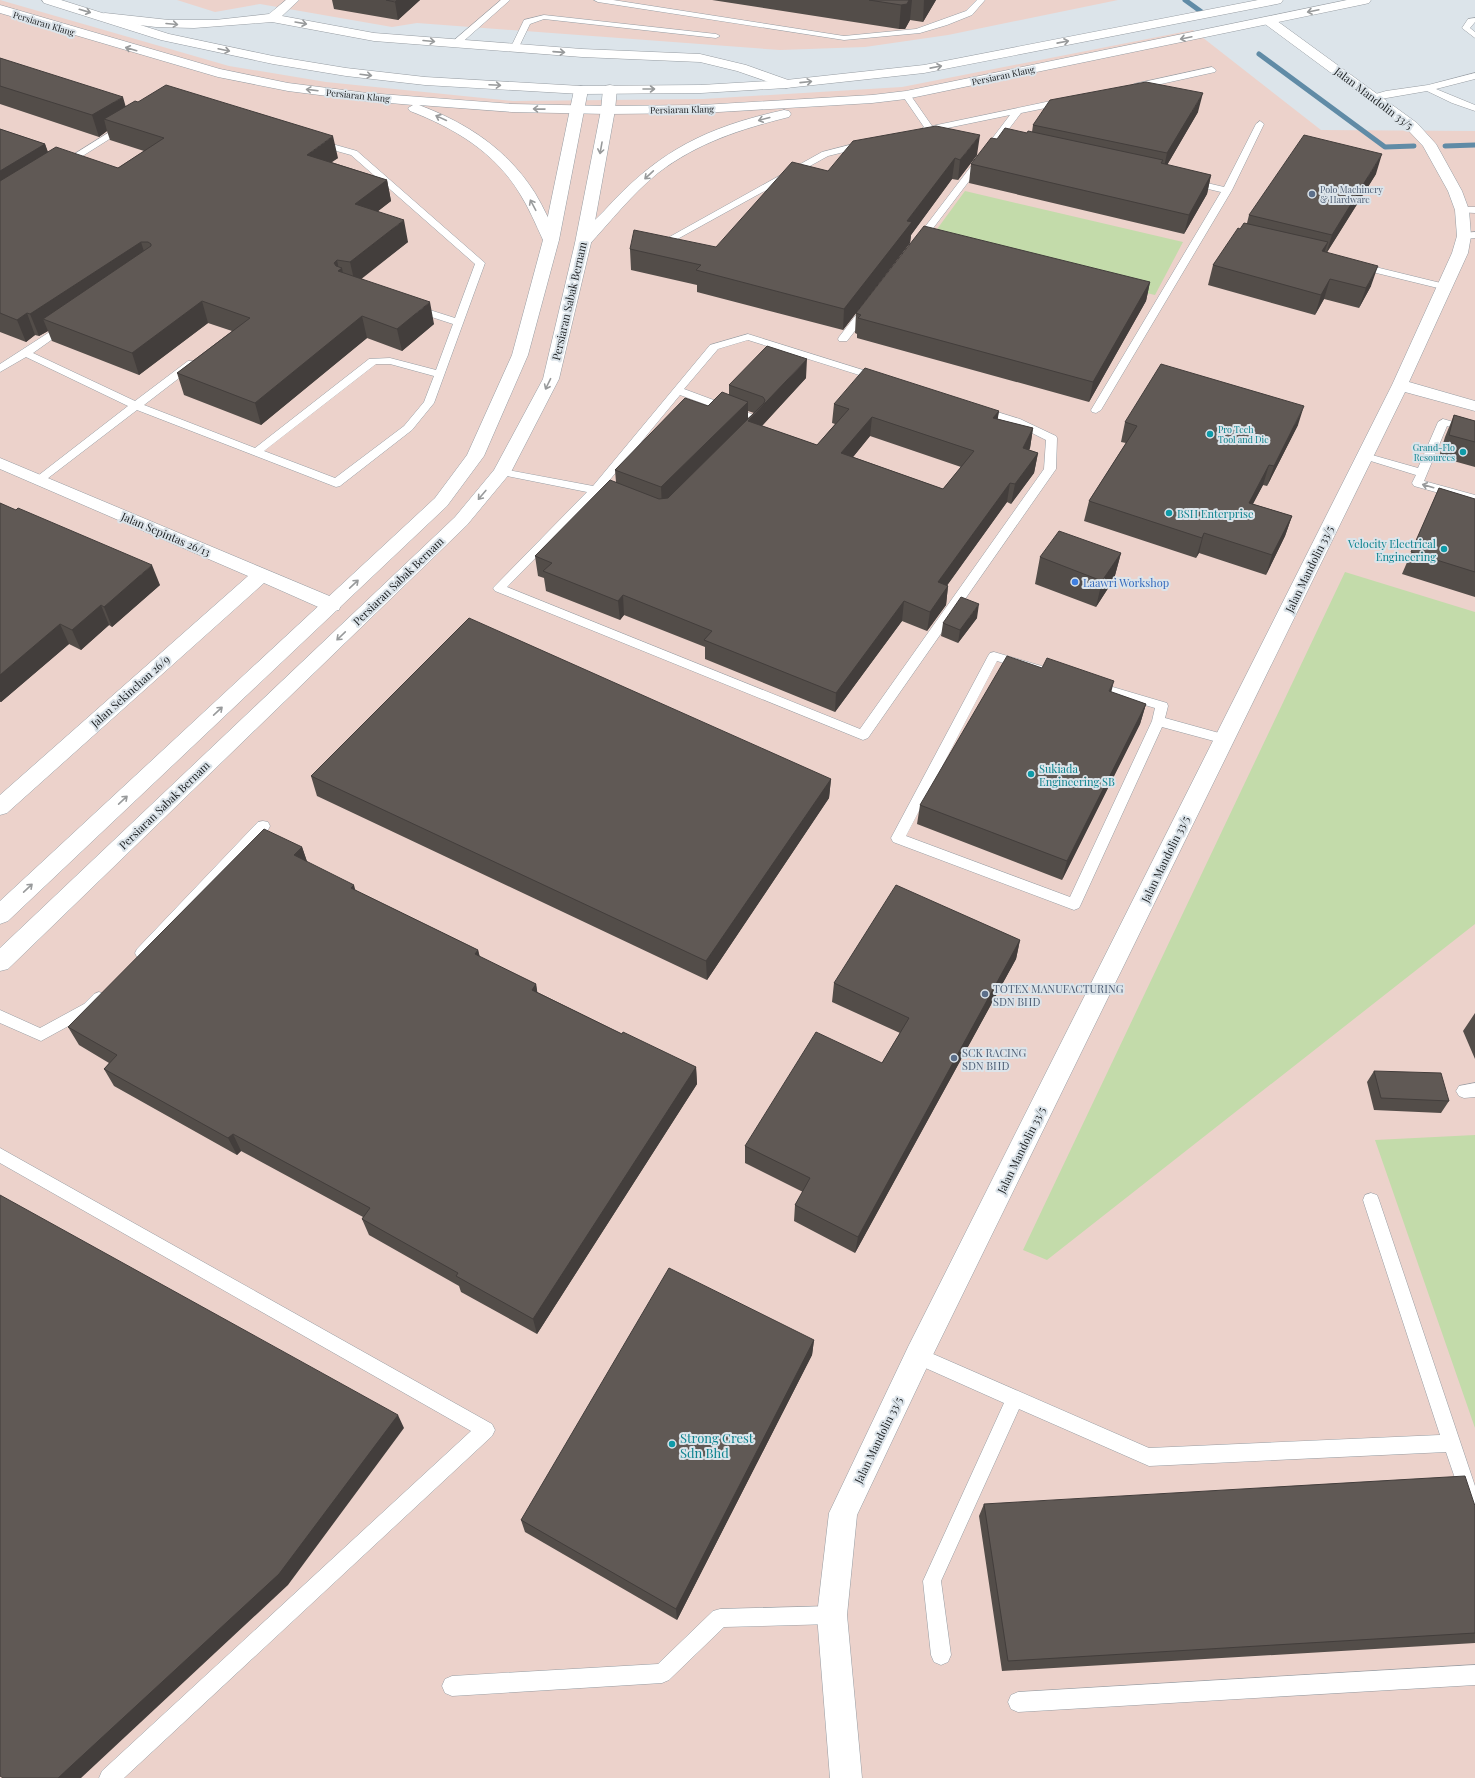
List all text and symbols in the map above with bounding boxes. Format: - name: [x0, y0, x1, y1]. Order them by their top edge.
- street label: Persiaran Klang: [12, 8, 77, 38]
- one-way arrow: [79, 8, 92, 15]
- one-way arrow: [1307, 8, 1320, 16]
- one-way arrow: [294, 19, 307, 27]
- one-way arrow: [165, 21, 178, 28]
- one-way arrow: [1180, 34, 1193, 42]
- one-way arrow: [422, 38, 435, 45]
- one-way arrow: [1056, 38, 1069, 46]
- one-way arrow: [124, 45, 137, 52]
- one-way arrow: [217, 47, 230, 55]
- one-way arrow: [552, 48, 565, 55]
- street label: Persiaran Klang: [970, 62, 1036, 88]
- one-way arrow: [929, 63, 942, 71]
- street label: Jalan Mandolin 33/5: [1331, 63, 1417, 133]
- one-way arrow: [359, 71, 372, 78]
- one-way arrow: [799, 78, 812, 86]
- one-way arrow: [488, 81, 501, 89]
- one-way arrow: [642, 85, 655, 93]
- one-way arrow: [306, 86, 319, 94]
- street label: Persiaran Klang: [326, 86, 391, 104]
- street label: Persiaran Klang: [650, 102, 714, 116]
- one-way arrow: [533, 105, 546, 113]
- one-way arrow: [435, 114, 447, 122]
- one-way arrow: [758, 116, 771, 123]
- one-way arrow: [597, 141, 605, 154]
- one-way arrow: [644, 170, 654, 180]
- place label: Polo Machinery & Hardware: [1320, 183, 1383, 205]
- marker: Polo Machinery & Hardware: [1307, 189, 1317, 199]
- one-way arrow: [529, 199, 537, 211]
- street label: Persiaran Sabak Bernam: [548, 240, 590, 362]
- one-way arrow: [544, 377, 551, 389]
- place label: Pro Tech Tool and Die: [1218, 423, 1269, 445]
- marker: Pro Tech Tool and Die: [1205, 429, 1215, 439]
- place label: Grand-Flo Resources: [1413, 441, 1455, 463]
- marker: Grand-Flo Resources: [1458, 447, 1468, 457]
- one-way arrow: [1422, 481, 1435, 489]
- one-way arrow: [478, 490, 487, 501]
- place label: BSH Enterprise: [1177, 506, 1254, 521]
- street label: Jalan Sepintas 26/13: [118, 508, 213, 560]
- marker: BSH Enterprise: [1164, 508, 1174, 518]
- street label: Jalan Mandolin 33/5: [1281, 523, 1337, 616]
- street label: Persiaran Sabak Bernam: [349, 533, 447, 628]
- place label: Velocity Electrical Engineering: [1347, 536, 1436, 564]
- marker: Velocity Electrical Engineering: [1439, 544, 1449, 554]
- place label: Laawri Workshop: [1083, 575, 1169, 590]
- marker: Laawri Workshop: [1070, 577, 1080, 587]
- one-way arrow: [349, 579, 359, 589]
- one-way arrow: [336, 631, 346, 641]
- street label: Jalan Sekinchan 26/9: [87, 651, 173, 731]
- one-way arrow: [213, 707, 223, 716]
- street label: Persiaran Sabak Bernam: [115, 757, 213, 852]
- place label: Sukiada Engineering SB: [1039, 761, 1115, 789]
- marker: Sukiada Engineering SB: [1026, 769, 1036, 779]
- one-way arrow: [118, 795, 129, 804]
- street label: Jalan Mandolin 33/5: [1137, 813, 1193, 906]
- one-way arrow: [23, 884, 34, 893]
- place label: TOTEX MANUFACTURING SDN BHD: [993, 981, 1124, 1009]
- marker: TOTEX MANUFACTURING SDN BHD: [980, 989, 990, 999]
- place label: SCK RACING SDN BHD: [962, 1045, 1026, 1073]
- marker: SCK RACING SDN BHD: [949, 1053, 959, 1063]
- street label: Jalan Mandolin 33/5: [993, 1104, 1049, 1197]
- street label: Jalan Mandolin 33/5: [850, 1394, 906, 1487]
- place label: Strong Crest Sdn Bhd: [680, 1429, 754, 1461]
- marker: Strong Crest Sdn Bhd: [667, 1439, 677, 1449]

